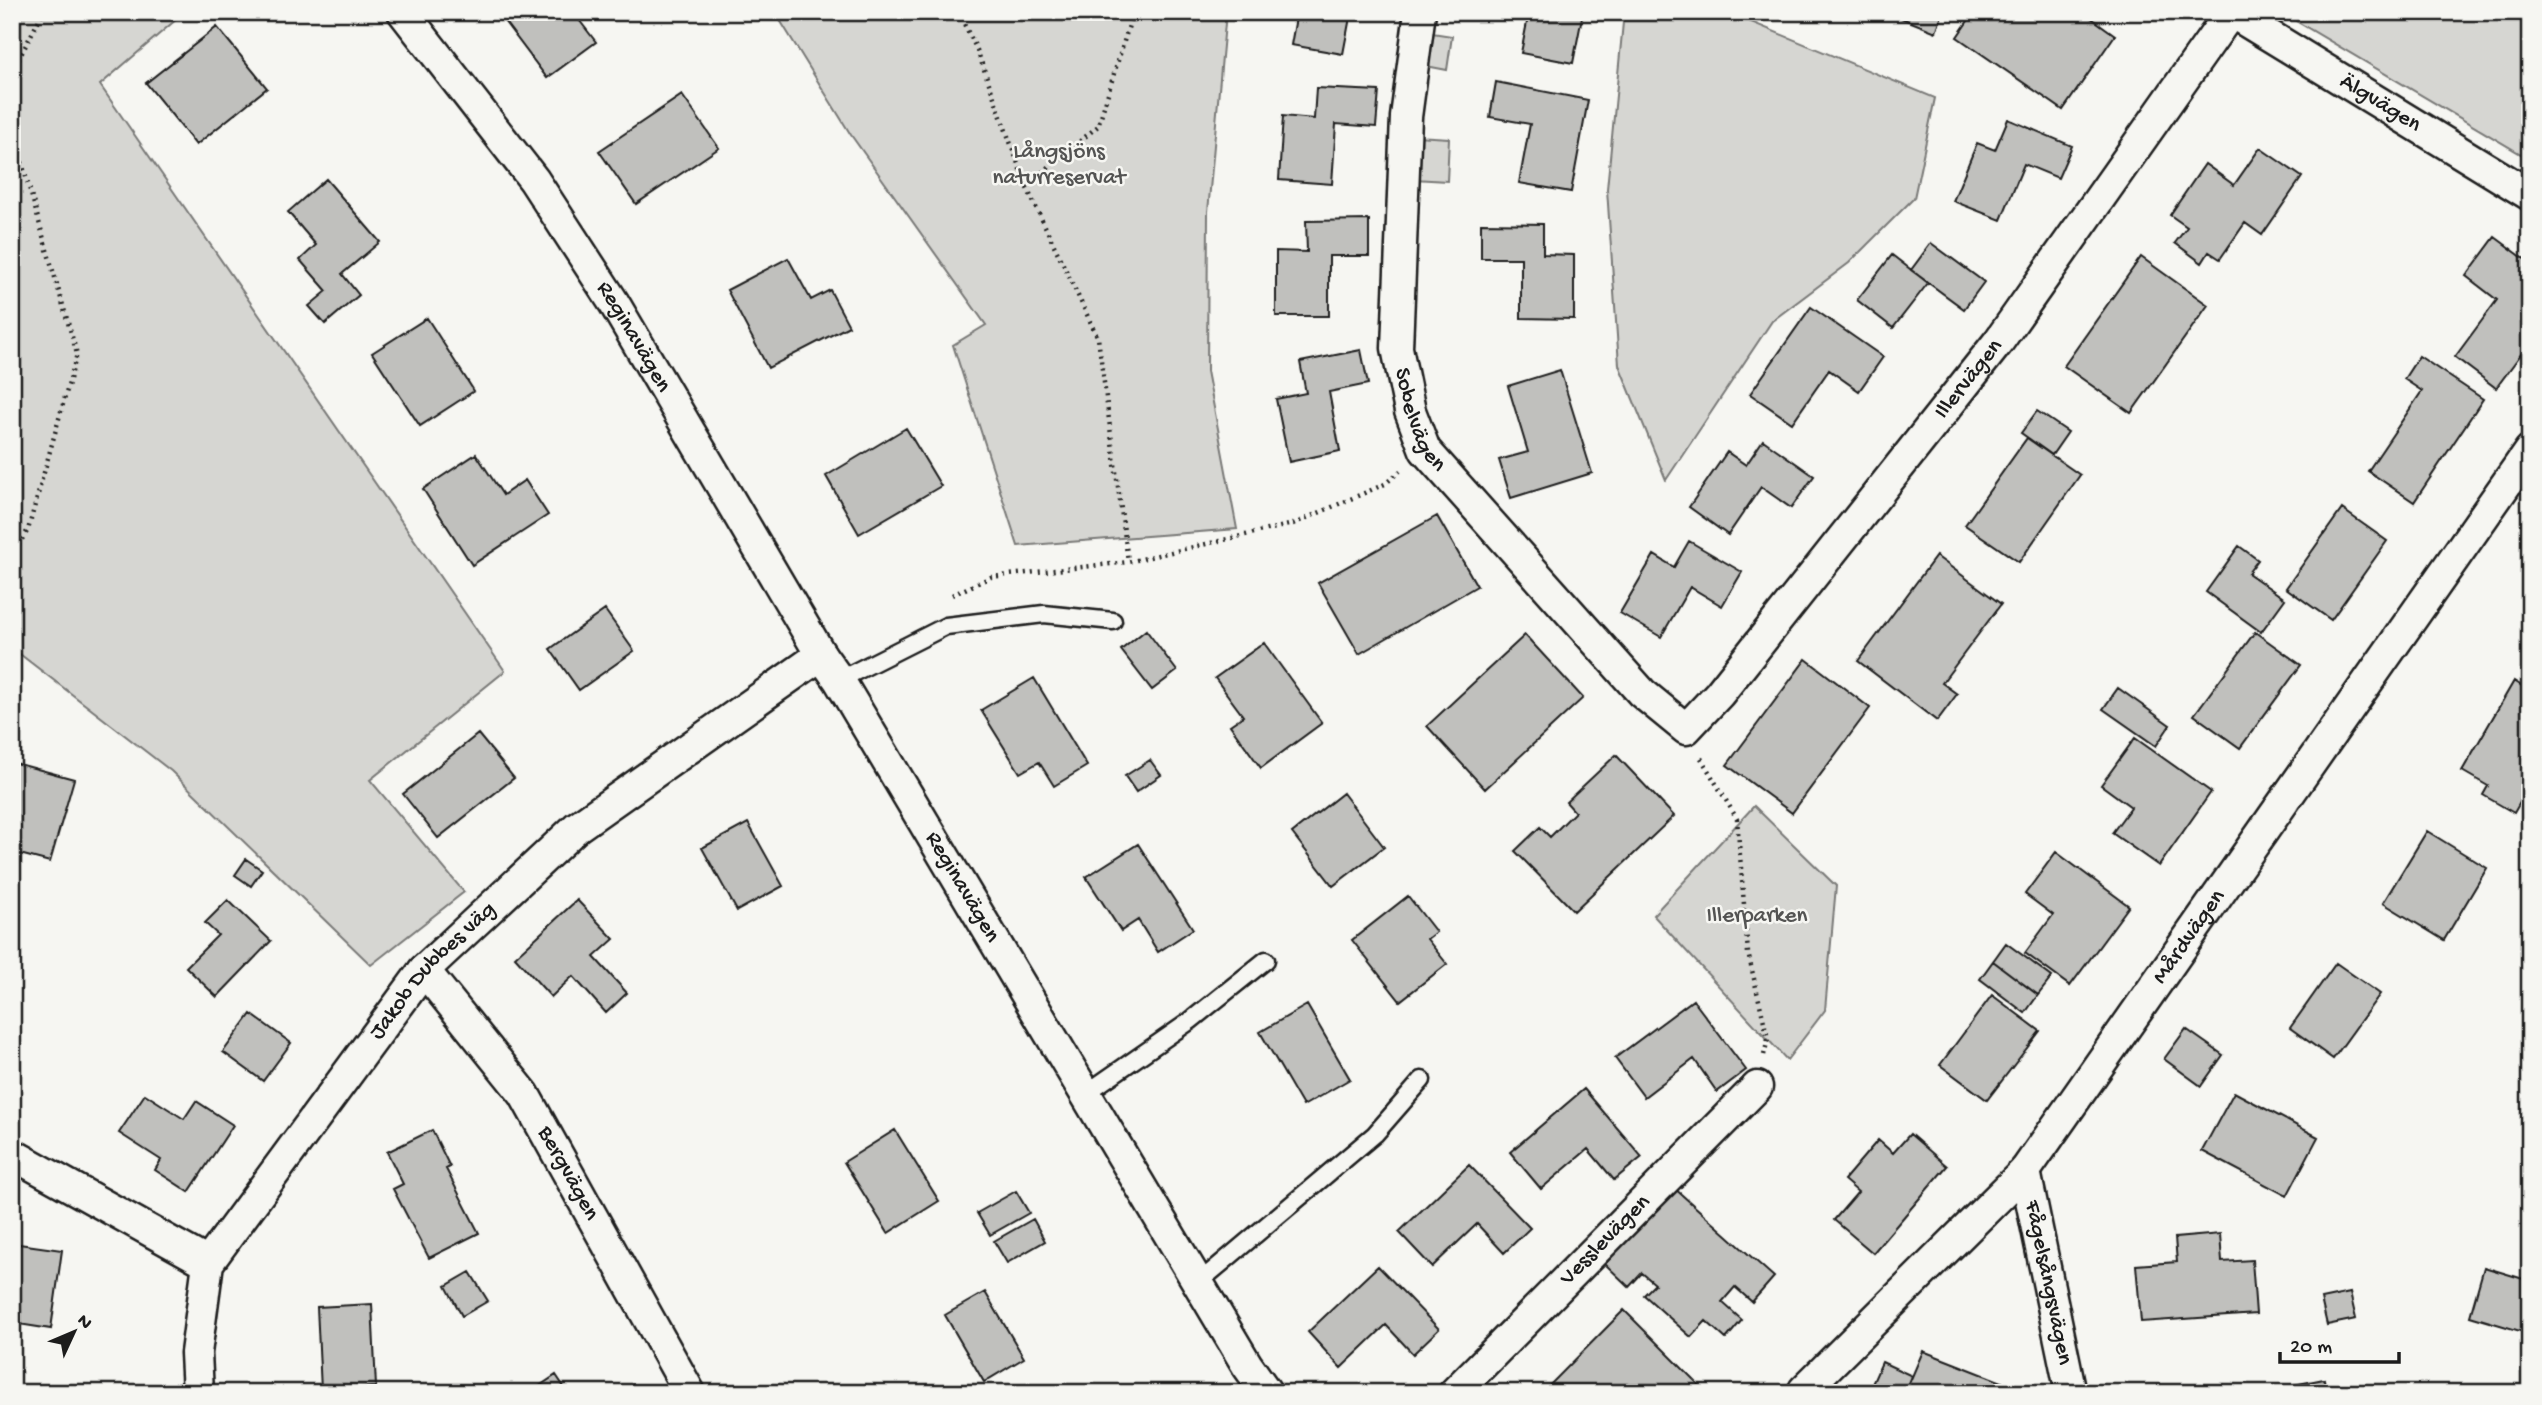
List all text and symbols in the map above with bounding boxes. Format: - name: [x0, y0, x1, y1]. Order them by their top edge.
- street label: Älgvägen: [2335, 68, 2426, 139]
- park label: Långsjöns naturreservat: [993, 139, 1127, 192]
- street label: Reginavägen: [590, 276, 677, 397]
- street label: Illervägen: [1929, 334, 2009, 424]
- street label: Sobelvägen: [1388, 365, 1452, 478]
- street label: Reginavägen: [919, 827, 1006, 948]
- street label: Mårdvägen: [2147, 884, 2231, 989]
- street label: Jakob Dubbes väg: [364, 896, 502, 1045]
- park label: Illerparken: [1707, 903, 1808, 930]
- street label: Bergvägen: [531, 1121, 605, 1225]
- street label: Vesslevägen: [1554, 1189, 1656, 1292]
- street label: Fågelsångsvägen: [2018, 1197, 2078, 1367]
- north arrow: [38, 1296, 108, 1366]
- text: N: [71, 1310, 96, 1335]
- scale bar: [2280, 1321, 2398, 1365]
- text: 20 m: [2290, 1336, 2332, 1361]

